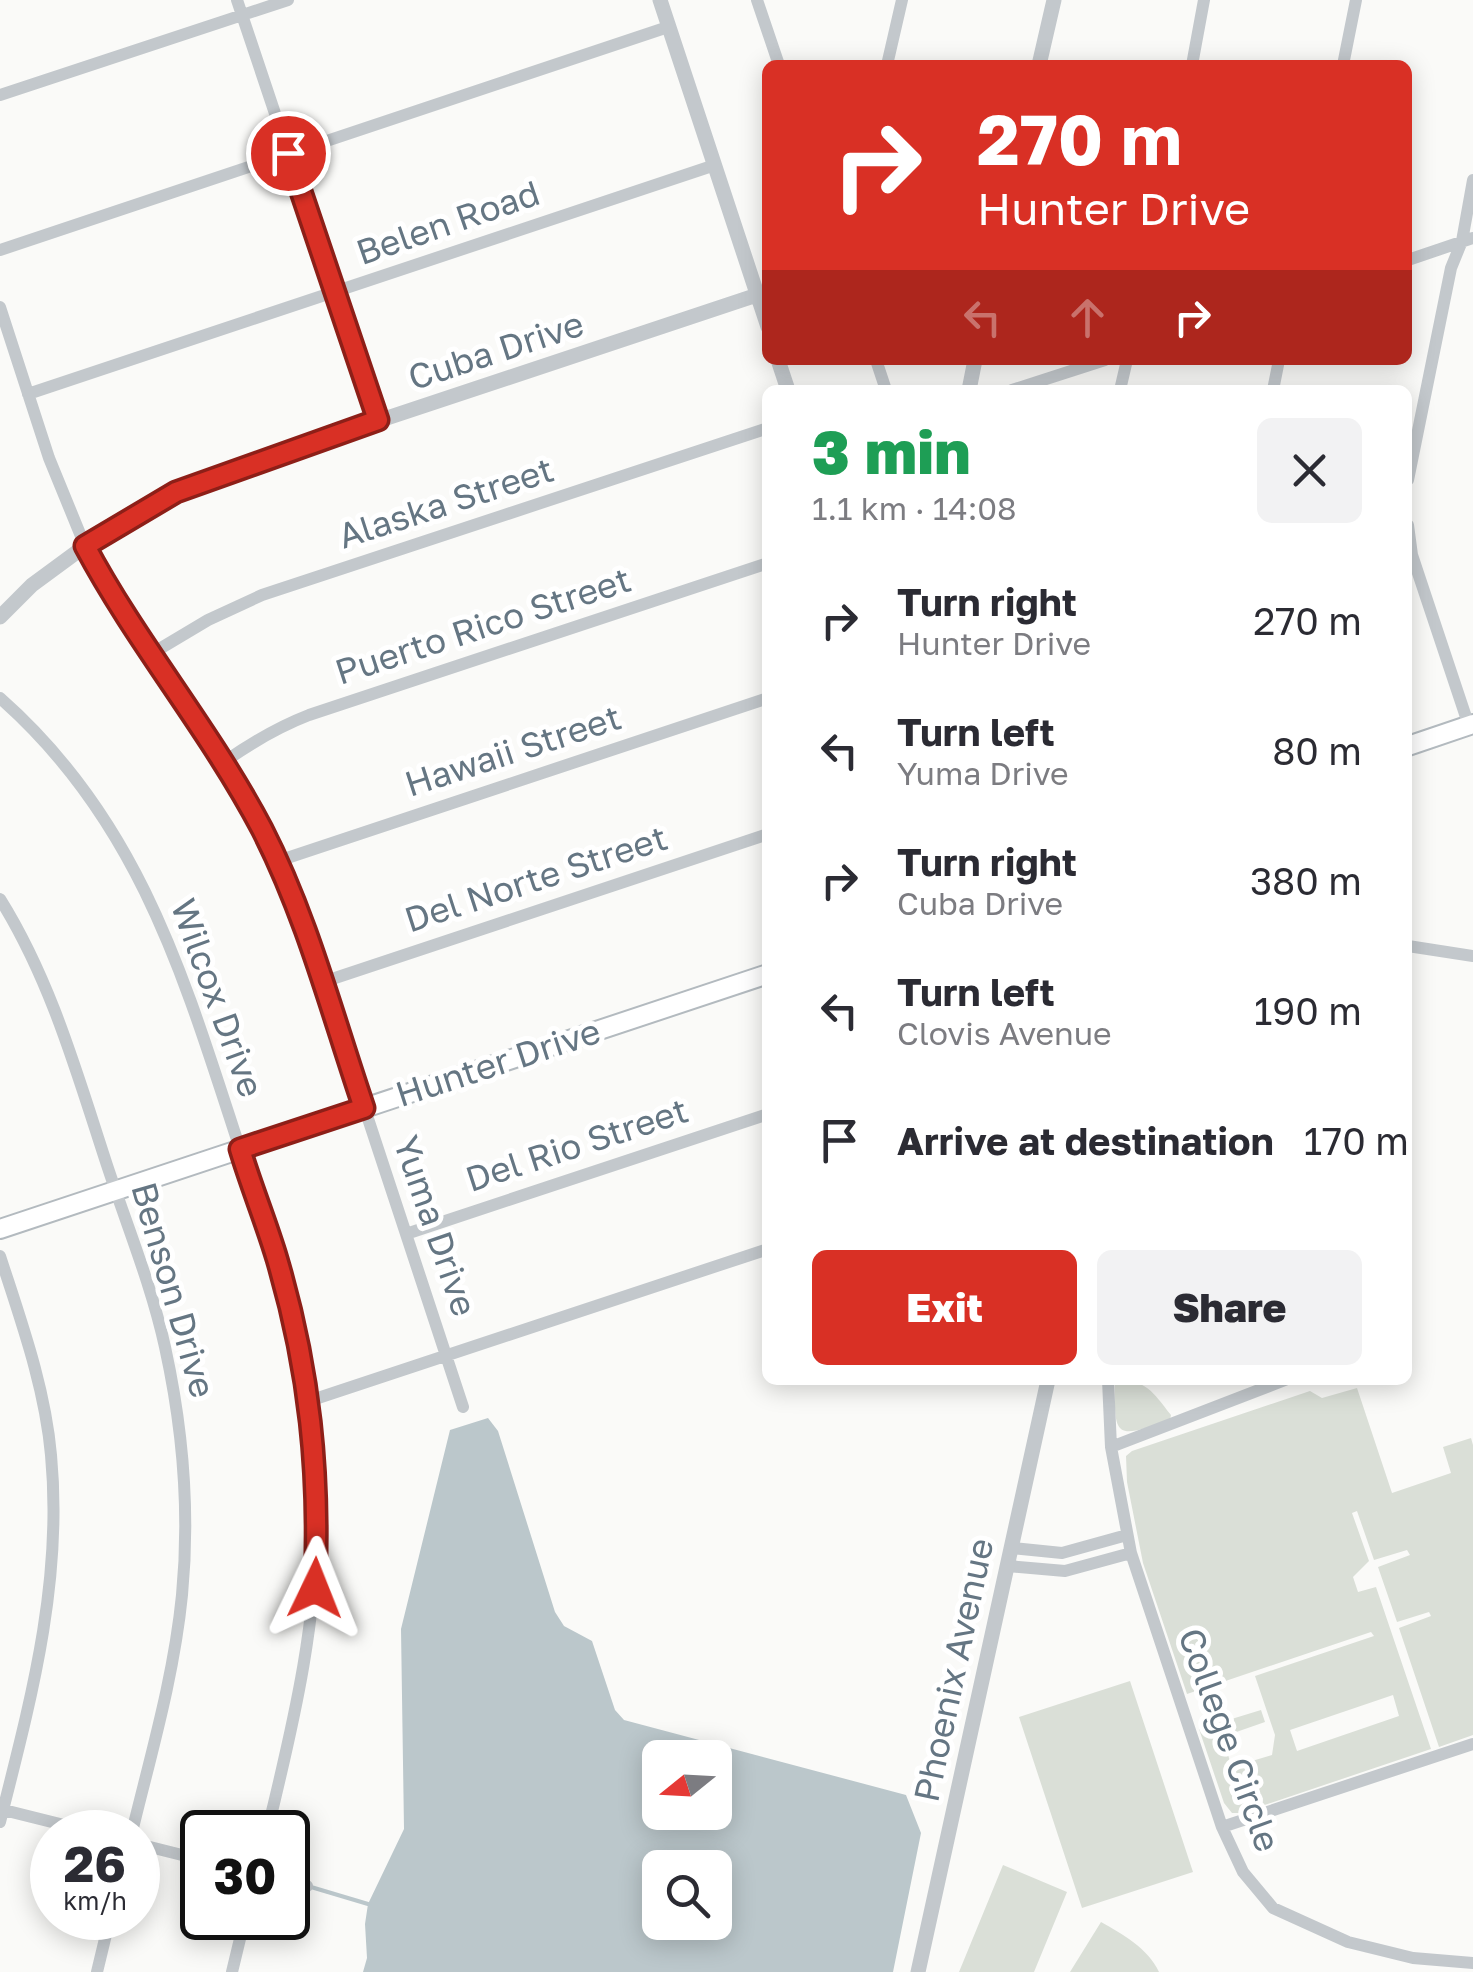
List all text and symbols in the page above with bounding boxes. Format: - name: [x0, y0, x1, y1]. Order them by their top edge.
- text: 270 m: [977, 96, 1182, 180]
- icon: right: [812, 100, 942, 230]
- pin: [246, 111, 331, 196]
- icon: arrive: [261, 126, 316, 181]
- street label: Belen Road: [351, 171, 545, 273]
- text: Hunter Drive: [977, 181, 1250, 235]
- icon: left: [955, 290, 1010, 345]
- icon: ahead: [1060, 290, 1115, 345]
- icon: right: [1165, 290, 1220, 345]
- street label: Cuba Drive: [403, 302, 589, 398]
- text: 3 min: [812, 415, 971, 487]
- button: close: [1257, 418, 1362, 523]
- street label: Alaska Street: [333, 447, 559, 557]
- text: 1.1 km · 14:08: [812, 489, 1017, 527]
- street label: Puerto Rico Street: [330, 557, 636, 693]
- text: Turn right: [897, 579, 1077, 624]
- icon: right: [812, 593, 867, 648]
- text: 270 m: [1253, 598, 1362, 643]
- text: Hunter Drive: [897, 624, 1091, 662]
- street label: Hawaii Street: [399, 695, 626, 805]
- text: Turn left: [897, 709, 1055, 754]
- icon: left: [812, 723, 867, 778]
- text: 80 m: [1272, 728, 1362, 773]
- text: Yuma Drive: [897, 754, 1069, 792]
- street label: Del Norte Street: [399, 816, 672, 940]
- text: Turn right: [897, 839, 1077, 884]
- icon: right: [812, 853, 867, 908]
- text: 380 m: [1250, 858, 1362, 903]
- text: Cuba Drive: [897, 884, 1063, 922]
- street label: Wilcox Drive: [163, 893, 273, 1103]
- text: Turn left: [897, 969, 1055, 1014]
- icon: left: [812, 983, 867, 1038]
- text: 190 m: [1254, 988, 1362, 1033]
- street label: Hunter Drive: [390, 1009, 605, 1115]
- text: Clovis Avenue: [897, 1014, 1112, 1052]
- street label: Del Rio Street: [460, 1088, 693, 1200]
- icon: arrive: [812, 1113, 867, 1168]
- text: Arrive at destination: [897, 1118, 1274, 1163]
- text: 170 m: [1304, 1118, 1409, 1163]
- street label: Yuma Drive: [386, 1130, 486, 1321]
- street label: Benson Drive: [123, 1177, 225, 1402]
- button: Exit: [812, 1250, 1077, 1365]
- button: Share: [1097, 1250, 1362, 1365]
- street label: Phoenix Avenue: [905, 1534, 1001, 1805]
- position arrow: [263, 1536, 367, 1640]
- street label: College Circle: [1170, 1622, 1290, 1857]
- north arrow: [642, 1740, 732, 1830]
- map controls: [642, 1740, 732, 1940]
- speed limit sign: 30: [180, 1810, 310, 1940]
- text: 26: [64, 1833, 126, 1893]
- button: search: [642, 1850, 732, 1940]
- text: km/h: [63, 1885, 127, 1916]

